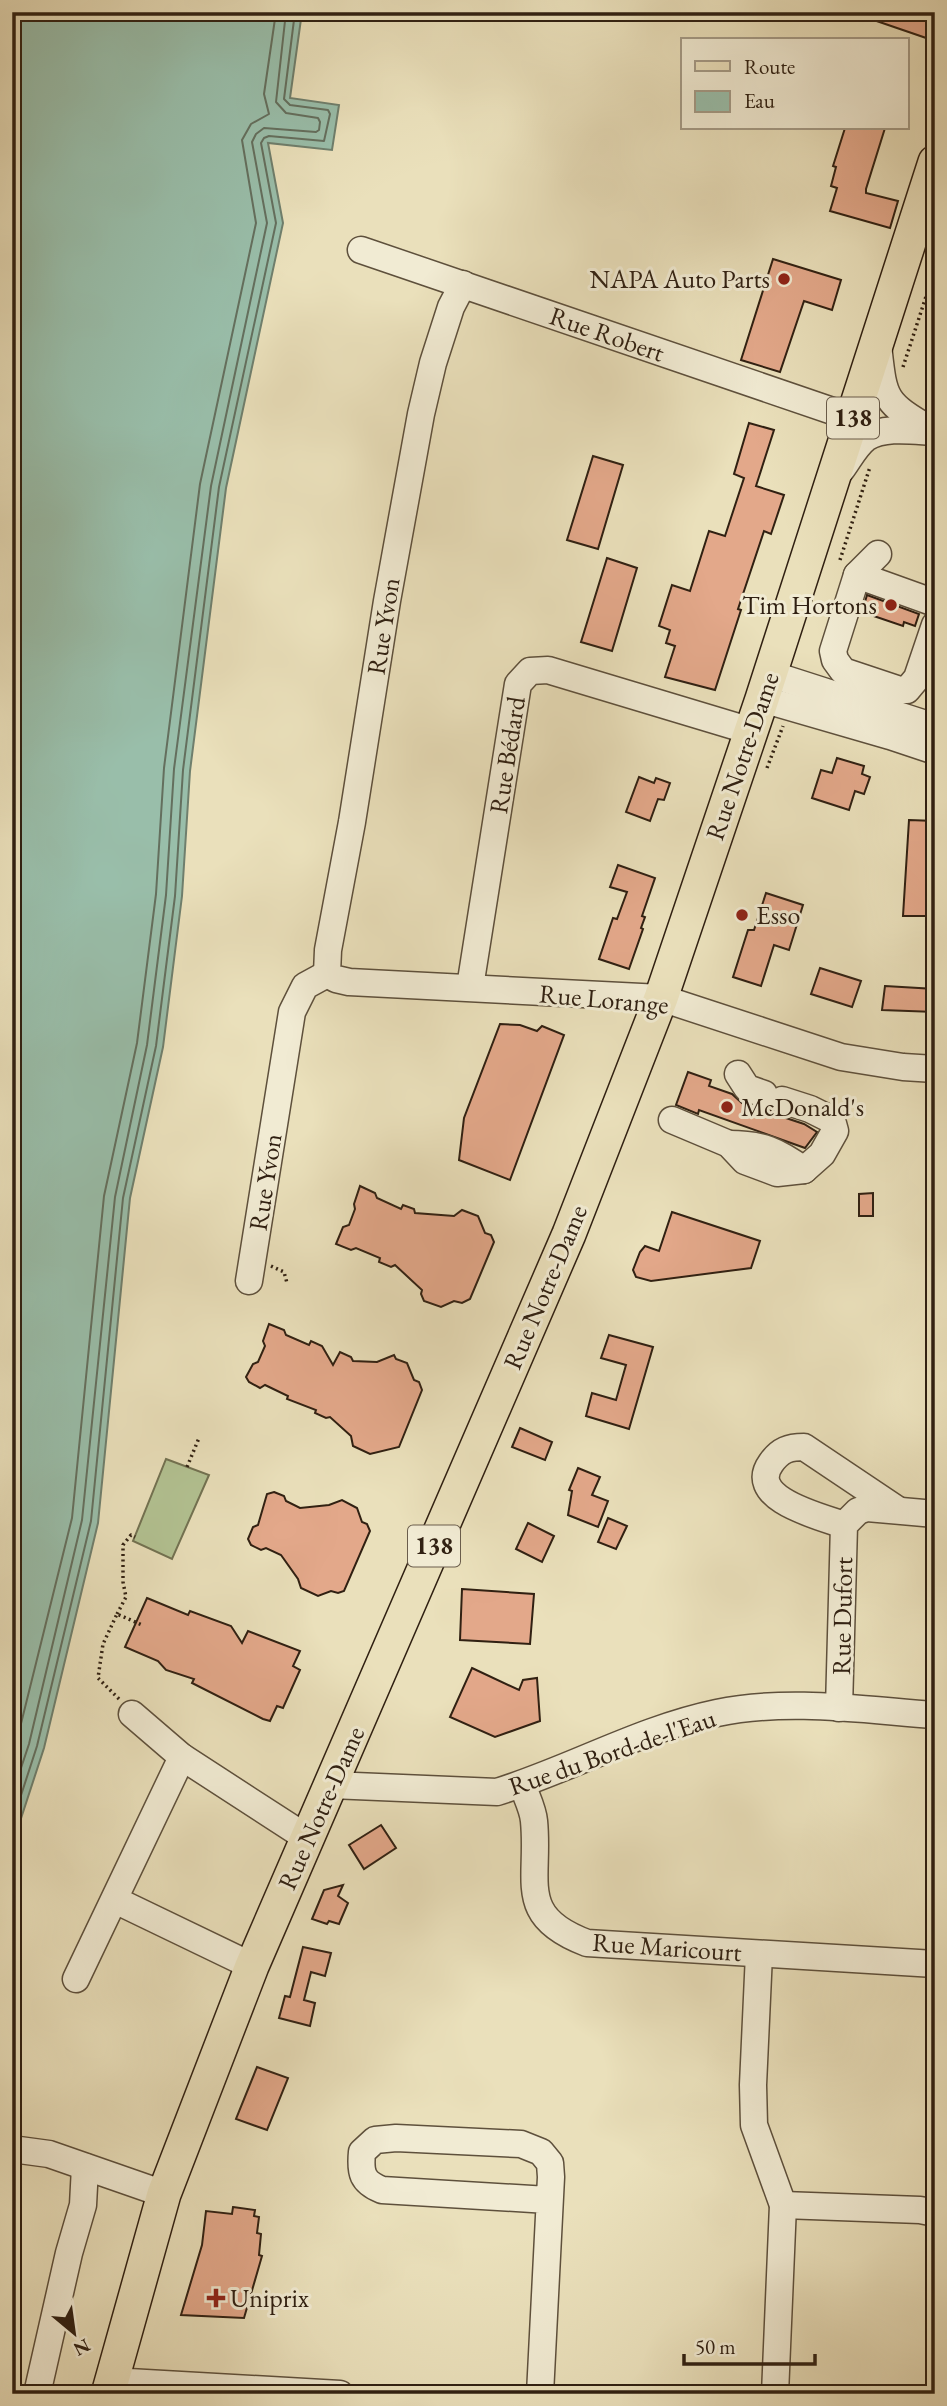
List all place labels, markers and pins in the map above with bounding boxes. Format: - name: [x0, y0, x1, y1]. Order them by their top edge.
- place label: NAPA Auto Parts: [590, 262, 770, 296]
- marker: NAPA Auto Parts: [776, 271, 792, 287]
- place label: Tim Hortons: [742, 588, 877, 622]
- marker: Tim Hortons: [883, 597, 899, 613]
- place label: Esso: [756, 898, 800, 932]
- marker: Esso: [734, 907, 750, 923]
- place label: McDonald's: [741, 1090, 864, 1124]
- marker: McDonald's: [719, 1099, 735, 1115]
- place label: Uniprix: [230, 2281, 310, 2315]
- marker: Uniprix: [208, 2290, 224, 2306]

